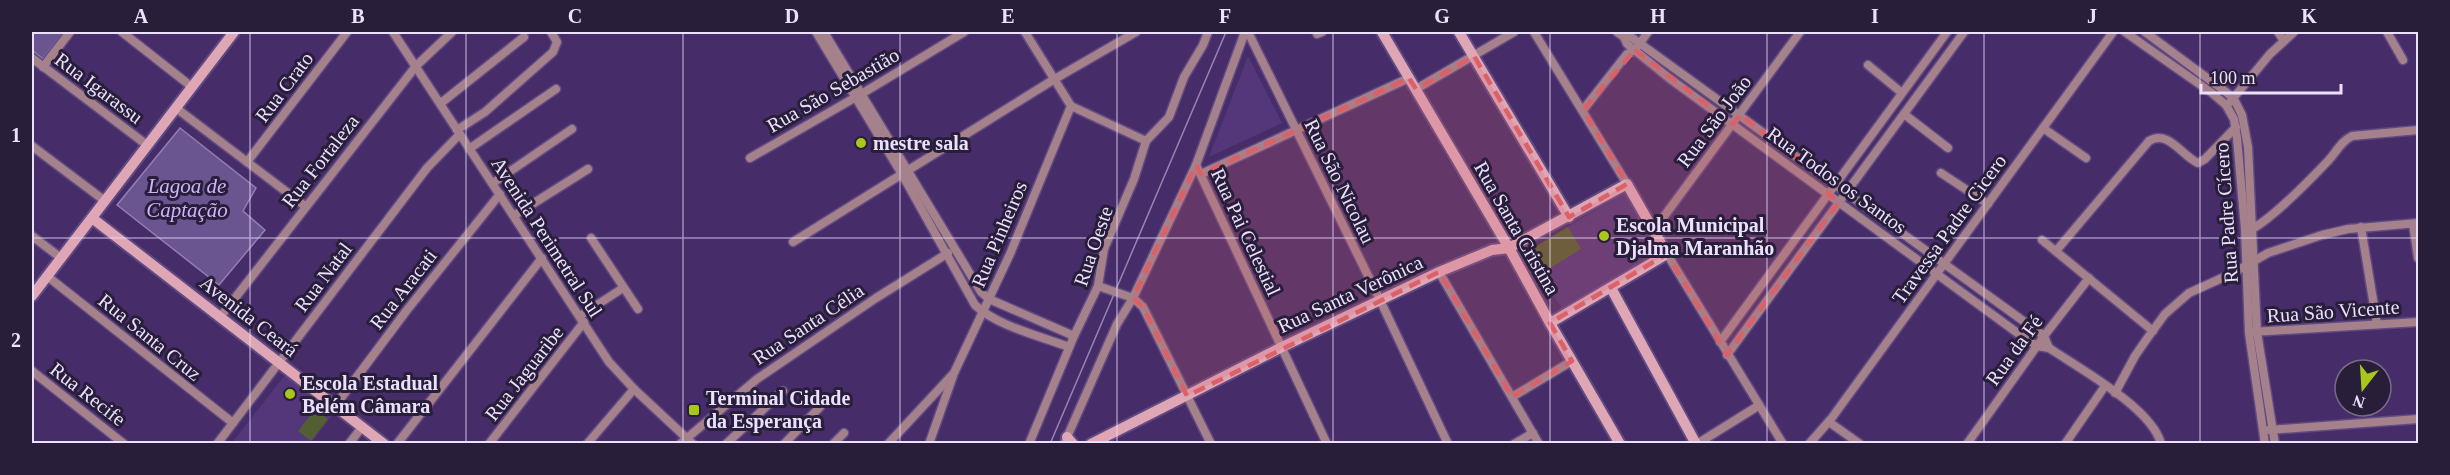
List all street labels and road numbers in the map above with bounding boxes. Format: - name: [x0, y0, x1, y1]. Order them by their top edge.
- street label: Rua São Sebastião: [763, 43, 903, 137]
- street label: Rua Igarassu: [50, 48, 147, 129]
- street label: Rua Crato: [251, 48, 317, 126]
- street label: Rua São João: [1672, 71, 1756, 171]
- street label: Rua Fortaleza: [277, 110, 363, 212]
- street label: Rua São Nicolau: [1300, 115, 1380, 247]
- street label: Rua Todos os Santos: [1763, 122, 1911, 238]
- street label: Rua Padre Cícero: [2210, 142, 2242, 284]
- street label: Travessa Padre Cicero: [1887, 150, 2011, 308]
- street label: Avenida Perimetral Sul: [487, 153, 607, 321]
- street label: Rua Santa Cristina: [1470, 158, 1564, 299]
- street label: Rua Pai Celestial: [1207, 165, 1285, 299]
- street label: Rua Pinheiros: [967, 178, 1031, 290]
- street label: Rua Oeste: [1069, 203, 1117, 289]
- street label: Rua Natal: [290, 238, 356, 316]
- street label: Rua Aracati: [365, 244, 441, 333]
- street label: Rua Santa Verônica: [1274, 251, 1426, 337]
- street label: Avenida Ceará: [196, 271, 302, 361]
- street label: Rua Santa Célia: [748, 279, 868, 369]
- street label: Rua Santa Cruz: [94, 289, 206, 385]
- street label: Rua São Vicente: [2266, 295, 2400, 327]
- street label: Rua da Fé: [1981, 311, 2047, 389]
- street label: Rua Jaguaribe: [480, 321, 569, 425]
- street label: Rua Recife: [46, 358, 130, 430]

